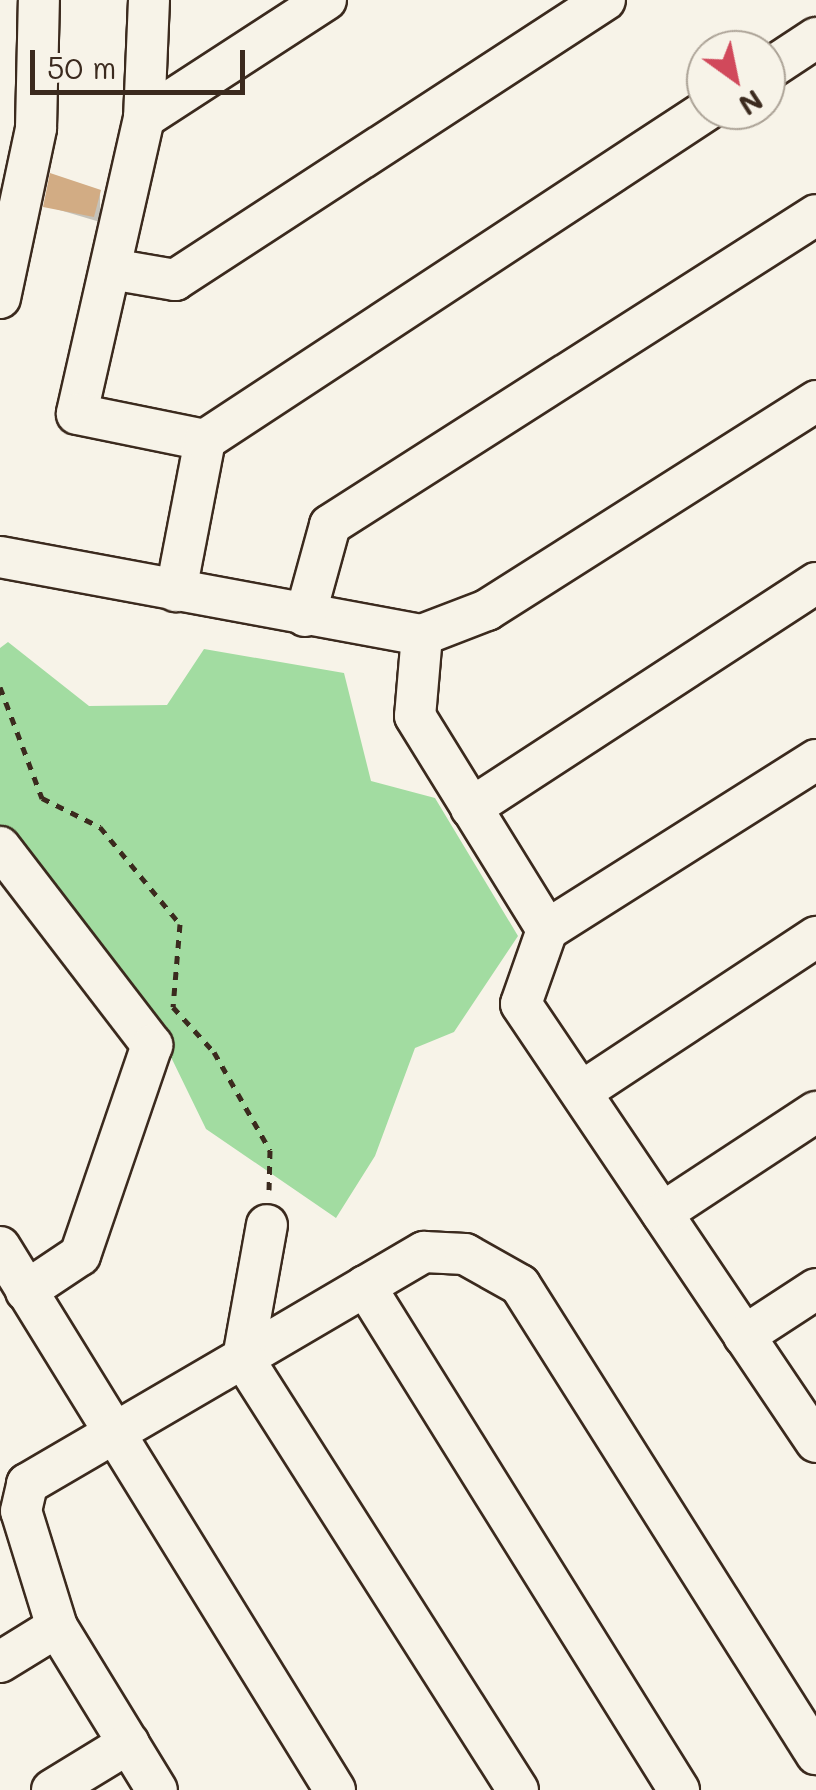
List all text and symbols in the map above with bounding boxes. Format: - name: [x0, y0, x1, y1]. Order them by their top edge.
- scale bar: [35, 30, 250, 92]
- north arrow: [686, 30, 786, 130]
- text: 50 m: [47, 47, 117, 87]
- text: N: [733, 83, 770, 124]

